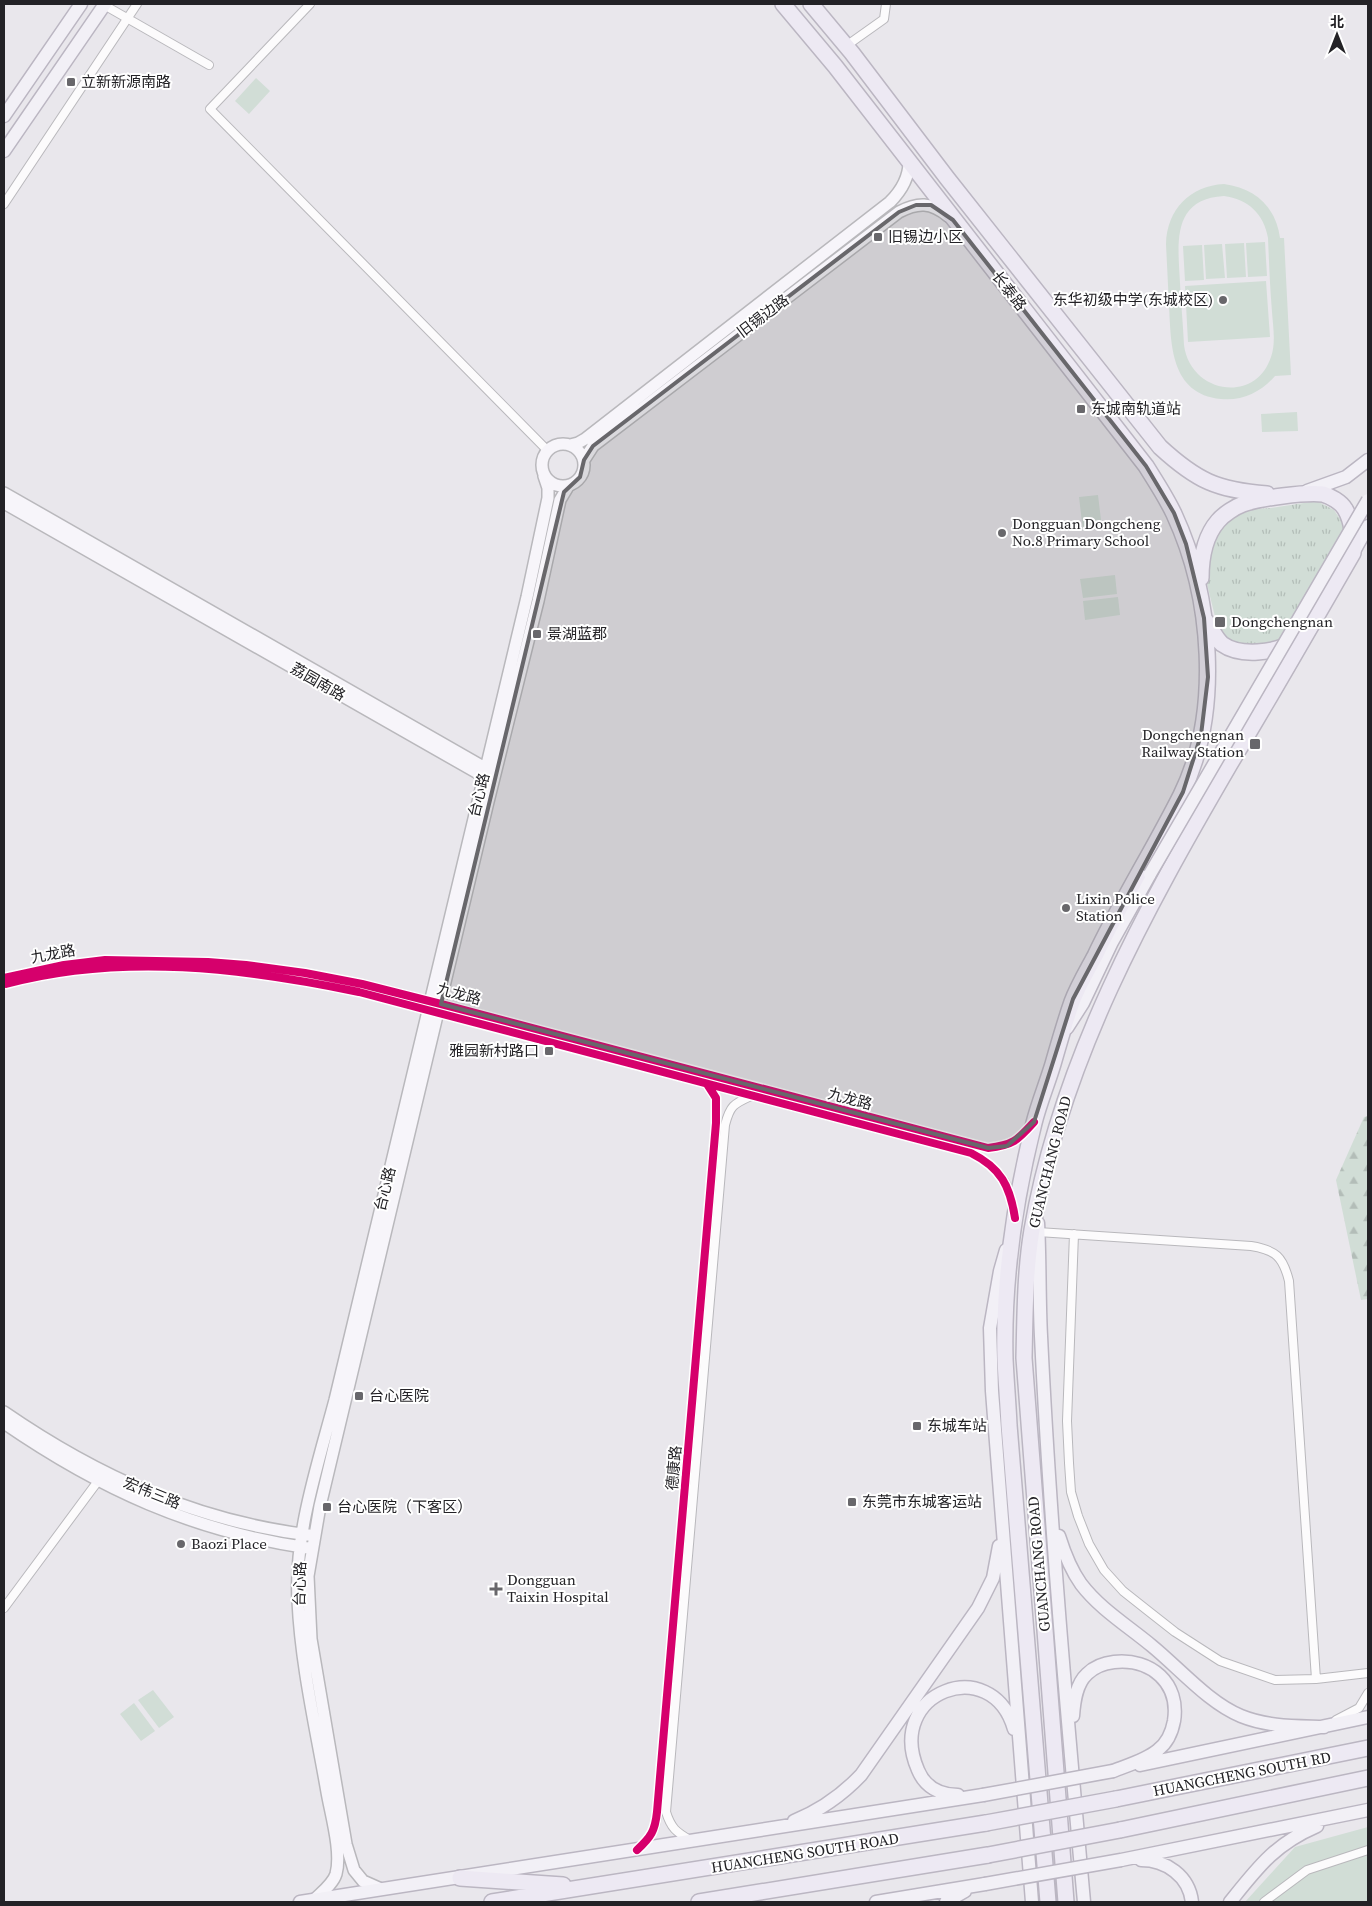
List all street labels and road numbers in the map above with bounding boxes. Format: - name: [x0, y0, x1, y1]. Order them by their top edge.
- street label: 长泰路: [987, 266, 1032, 315]
- street label: 旧锡边路: [732, 289, 793, 342]
- street label: 荔园南路: [287, 657, 349, 706]
- street label: 台心路: [463, 770, 494, 819]
- street label: 九龙路: [29, 939, 77, 968]
- street label: 九龙路: [435, 978, 484, 1009]
- street label: 九龙路: [826, 1083, 875, 1114]
- street label: GUANCHANG ROAD: [1023, 1093, 1076, 1230]
- street label: 台心路: [369, 1164, 400, 1213]
- street label: 德康路: [661, 1445, 686, 1491]
- street label: 宏伟三路: [120, 1472, 184, 1514]
- street label: GUANCHANG ROAD: [1022, 1496, 1055, 1633]
- street label: 台心路: [289, 1561, 310, 1607]
- street label: HUANGCHENG SOUTH RD: [1151, 1746, 1333, 1801]
- street label: HUANCHENG SOUTH ROAD: [710, 1827, 900, 1878]

